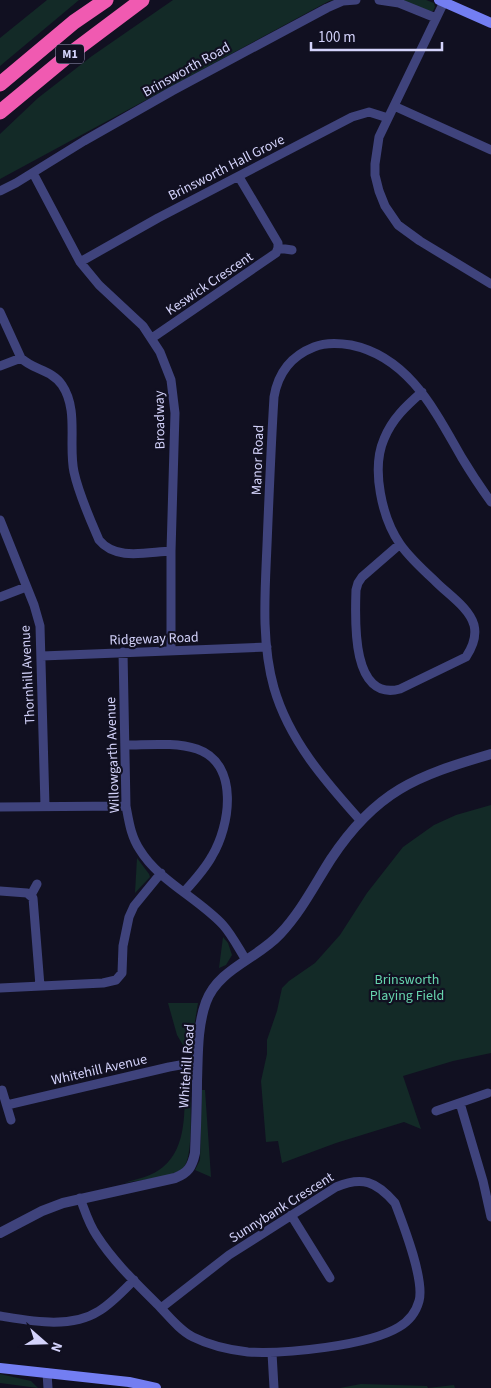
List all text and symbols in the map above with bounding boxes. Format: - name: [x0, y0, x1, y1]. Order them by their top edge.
- scale bar: [311, 20, 442, 52]
- text: 100 m: [318, 27, 356, 48]
- street label: Brinsworth Road: [139, 37, 234, 102]
- road number: M1: [56, 44, 84, 64]
- street label: Brinsworth Hall Grove: [165, 130, 288, 206]
- street label: Keswick Crescent: [162, 247, 257, 320]
- street label: Broadway: [149, 390, 171, 450]
- street label: Manor Road: [247, 425, 269, 495]
- street label: Thornhill Avenue: [15, 625, 41, 725]
- street label: Ridgeway Road: [109, 627, 199, 651]
- street label: Willowgarth Avenue: [101, 696, 125, 813]
- park label: Brinsworth Playing Field: [370, 970, 444, 1006]
- street label: Whitehill Road: [174, 1023, 200, 1109]
- street label: Whitehill Avenue: [49, 1049, 149, 1091]
- street label: Sunnybank Crescent: [225, 1167, 338, 1248]
- north arrow: [20, 1318, 70, 1368]
- text: N: [45, 1339, 67, 1355]

